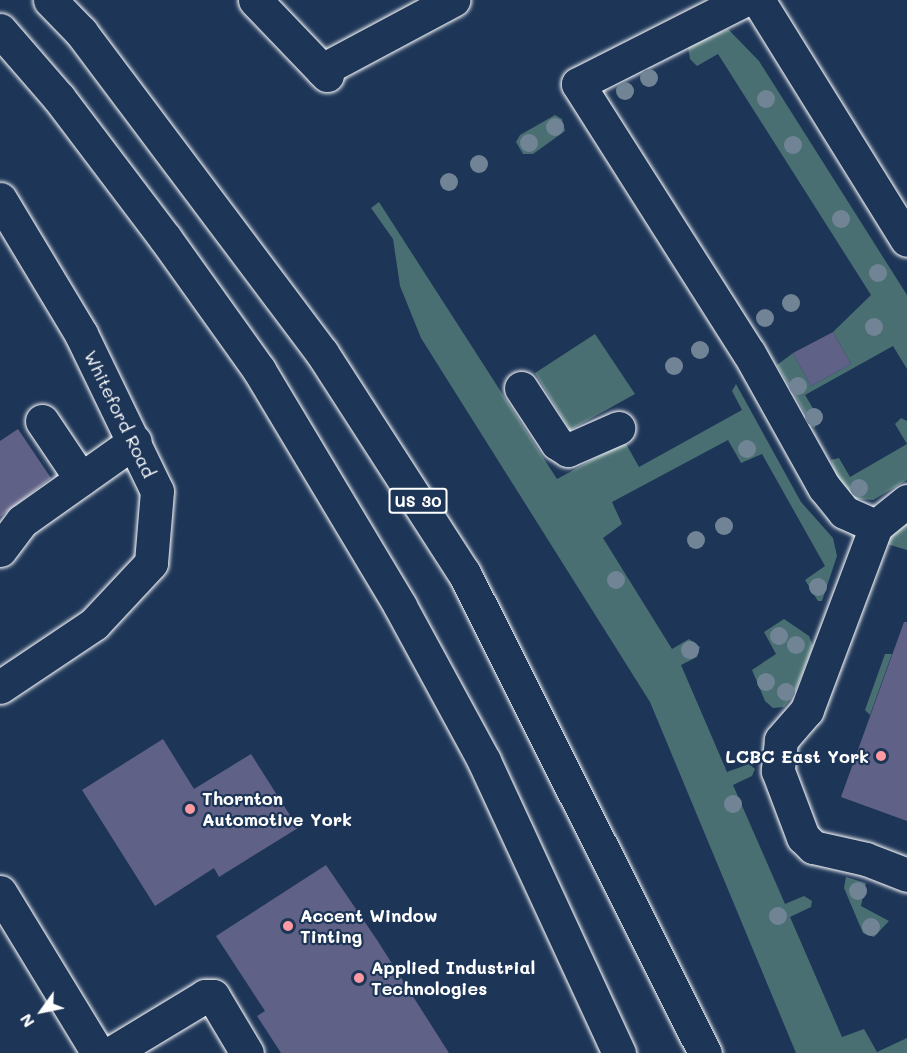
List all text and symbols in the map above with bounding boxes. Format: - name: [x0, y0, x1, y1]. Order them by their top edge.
- street label: Whiteford Road: [80, 347, 160, 481]
- road number: US 30: [388, 488, 448, 514]
- place label: LCBC East York: [725, 745, 869, 767]
- marker: LCBC East York: [874, 749, 888, 763]
- place label: Thornton Automotive York: [202, 788, 352, 830]
- marker: Thornton Automotive York: [183, 802, 197, 816]
- place label: Accent Window Tinting: [300, 905, 438, 948]
- marker: Accent Window Tinting: [281, 919, 295, 933]
- place label: Applied Industrial Technologies: [371, 957, 535, 1000]
- marker: Applied Industrial Technologies: [352, 971, 366, 985]
- north arrow: [12, 981, 72, 1041]
- text: N: [14, 1010, 39, 1032]

